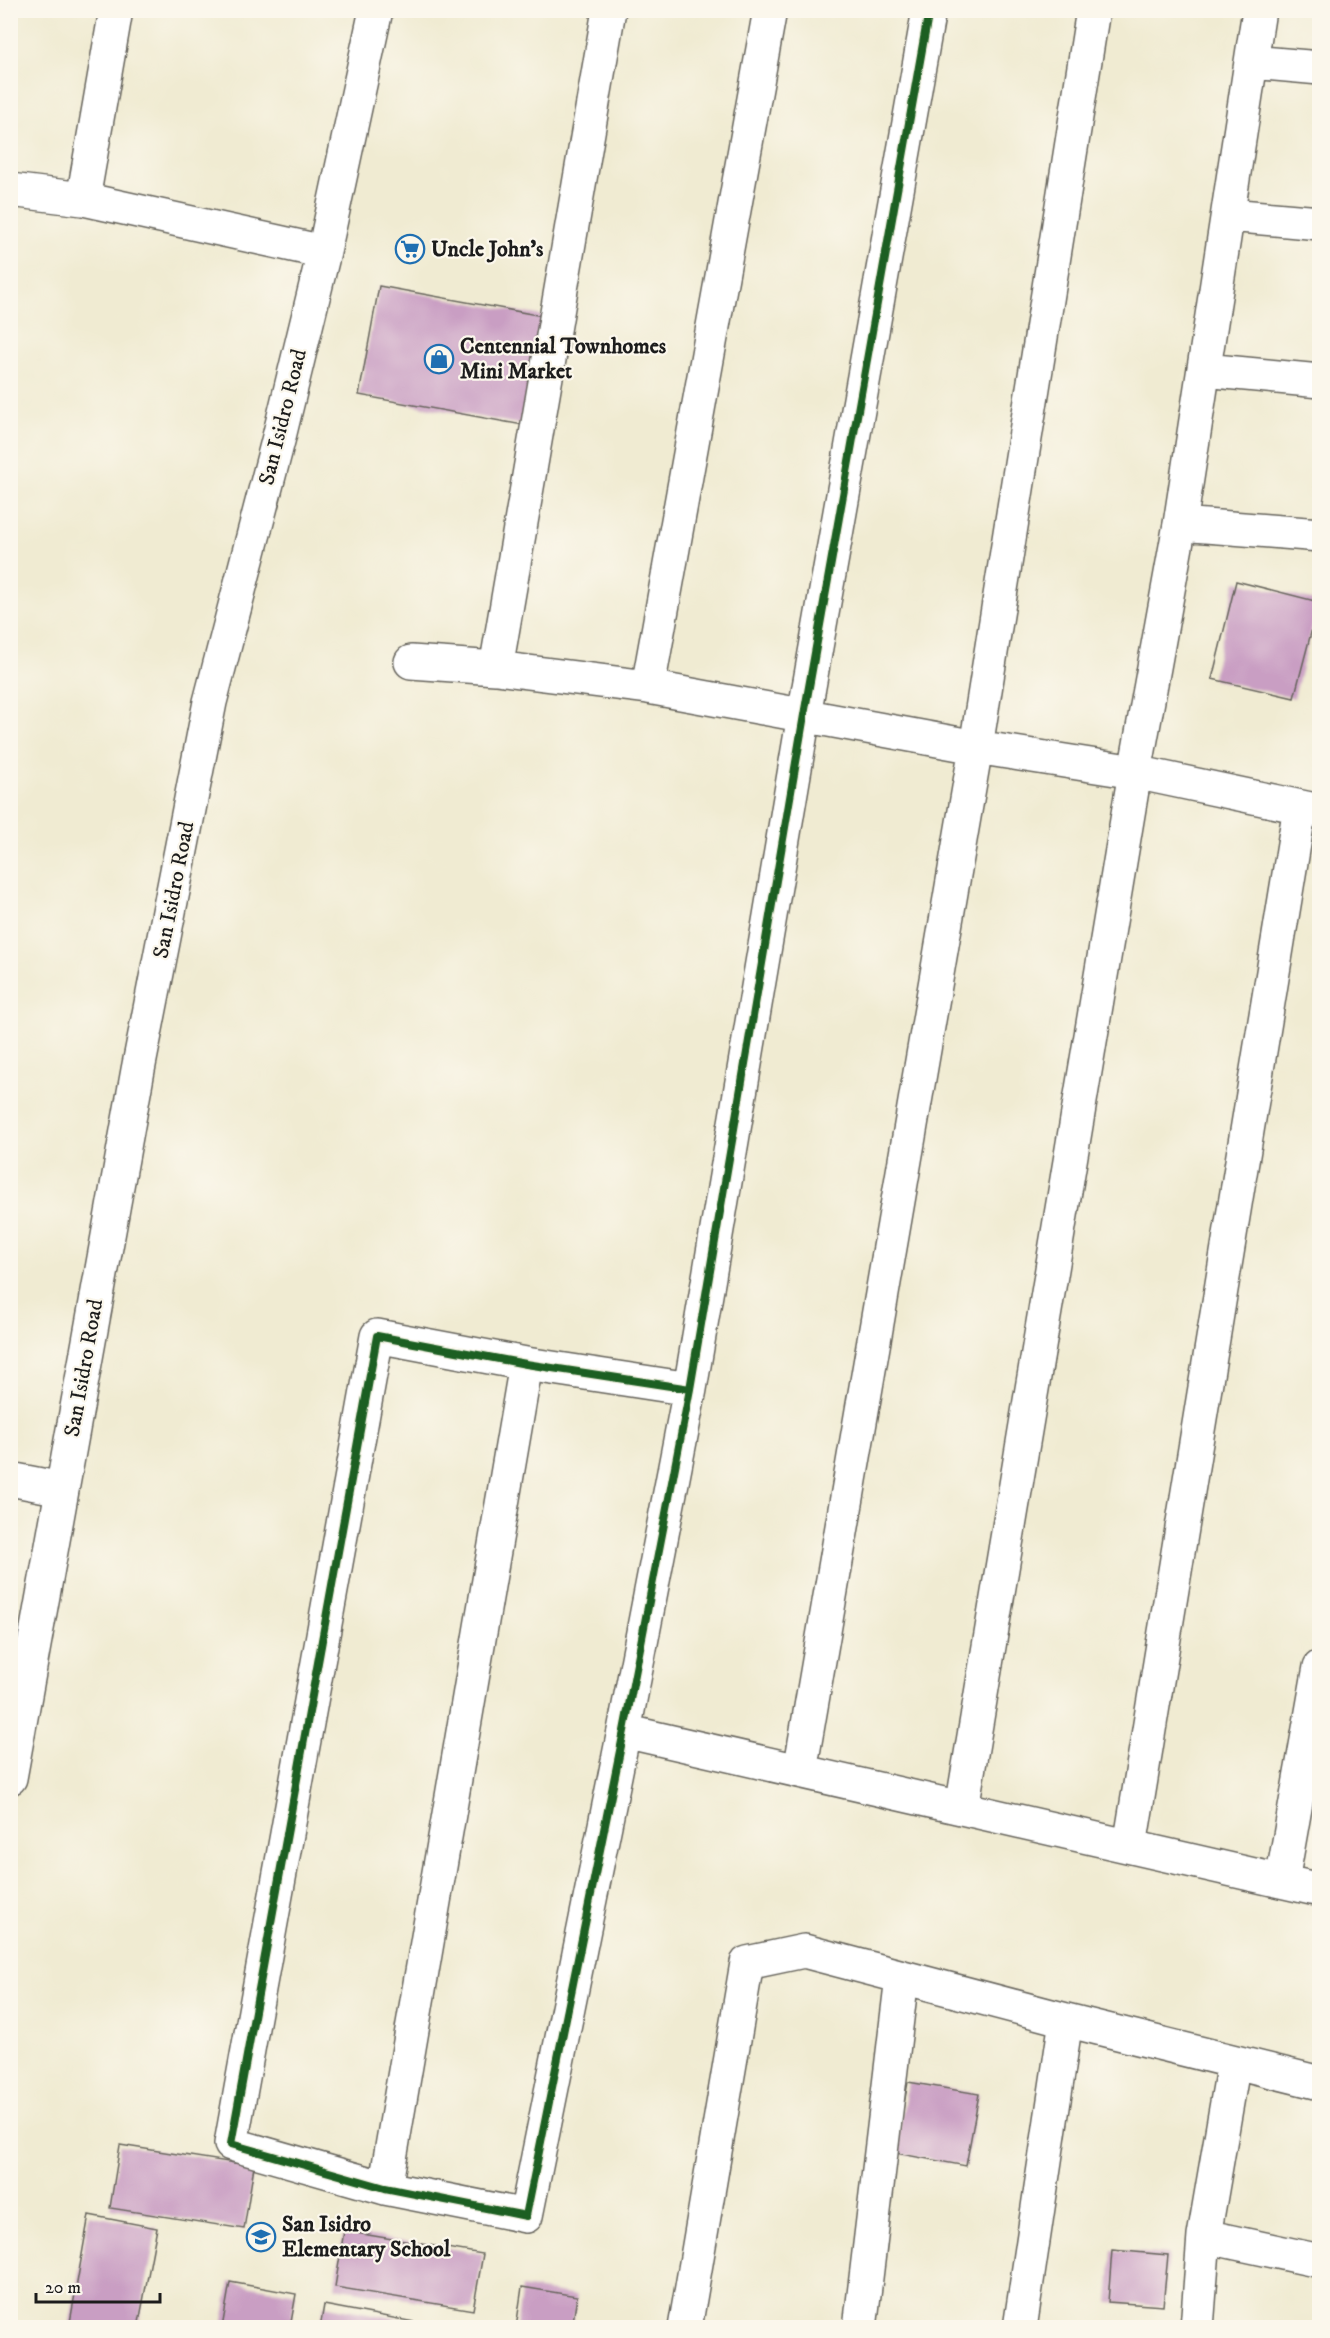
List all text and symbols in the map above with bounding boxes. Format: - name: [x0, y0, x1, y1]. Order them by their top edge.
- supermarket icon: Uncle John's: [394, 233, 426, 265]
- place label: Uncle John's: [431, 236, 544, 263]
- place label: Centennial Townhomes Mini Market: [460, 333, 667, 385]
- shop icon: Centennial Townhomes Mini Market: [423, 343, 455, 375]
- street label: San Isidro Road: [253, 346, 313, 488]
- street label: San Isidro Road: [147, 819, 201, 961]
- street label: San Isidro Road: [59, 1297, 109, 1439]
- place label: San Isidro Elementary School: [282, 2211, 451, 2263]
- school or university icon: San Isidro Elementary School: [245, 2221, 277, 2253]
- scale bar: [36, 2266, 160, 2304]
- text: 20 m: [45, 2277, 81, 2299]

